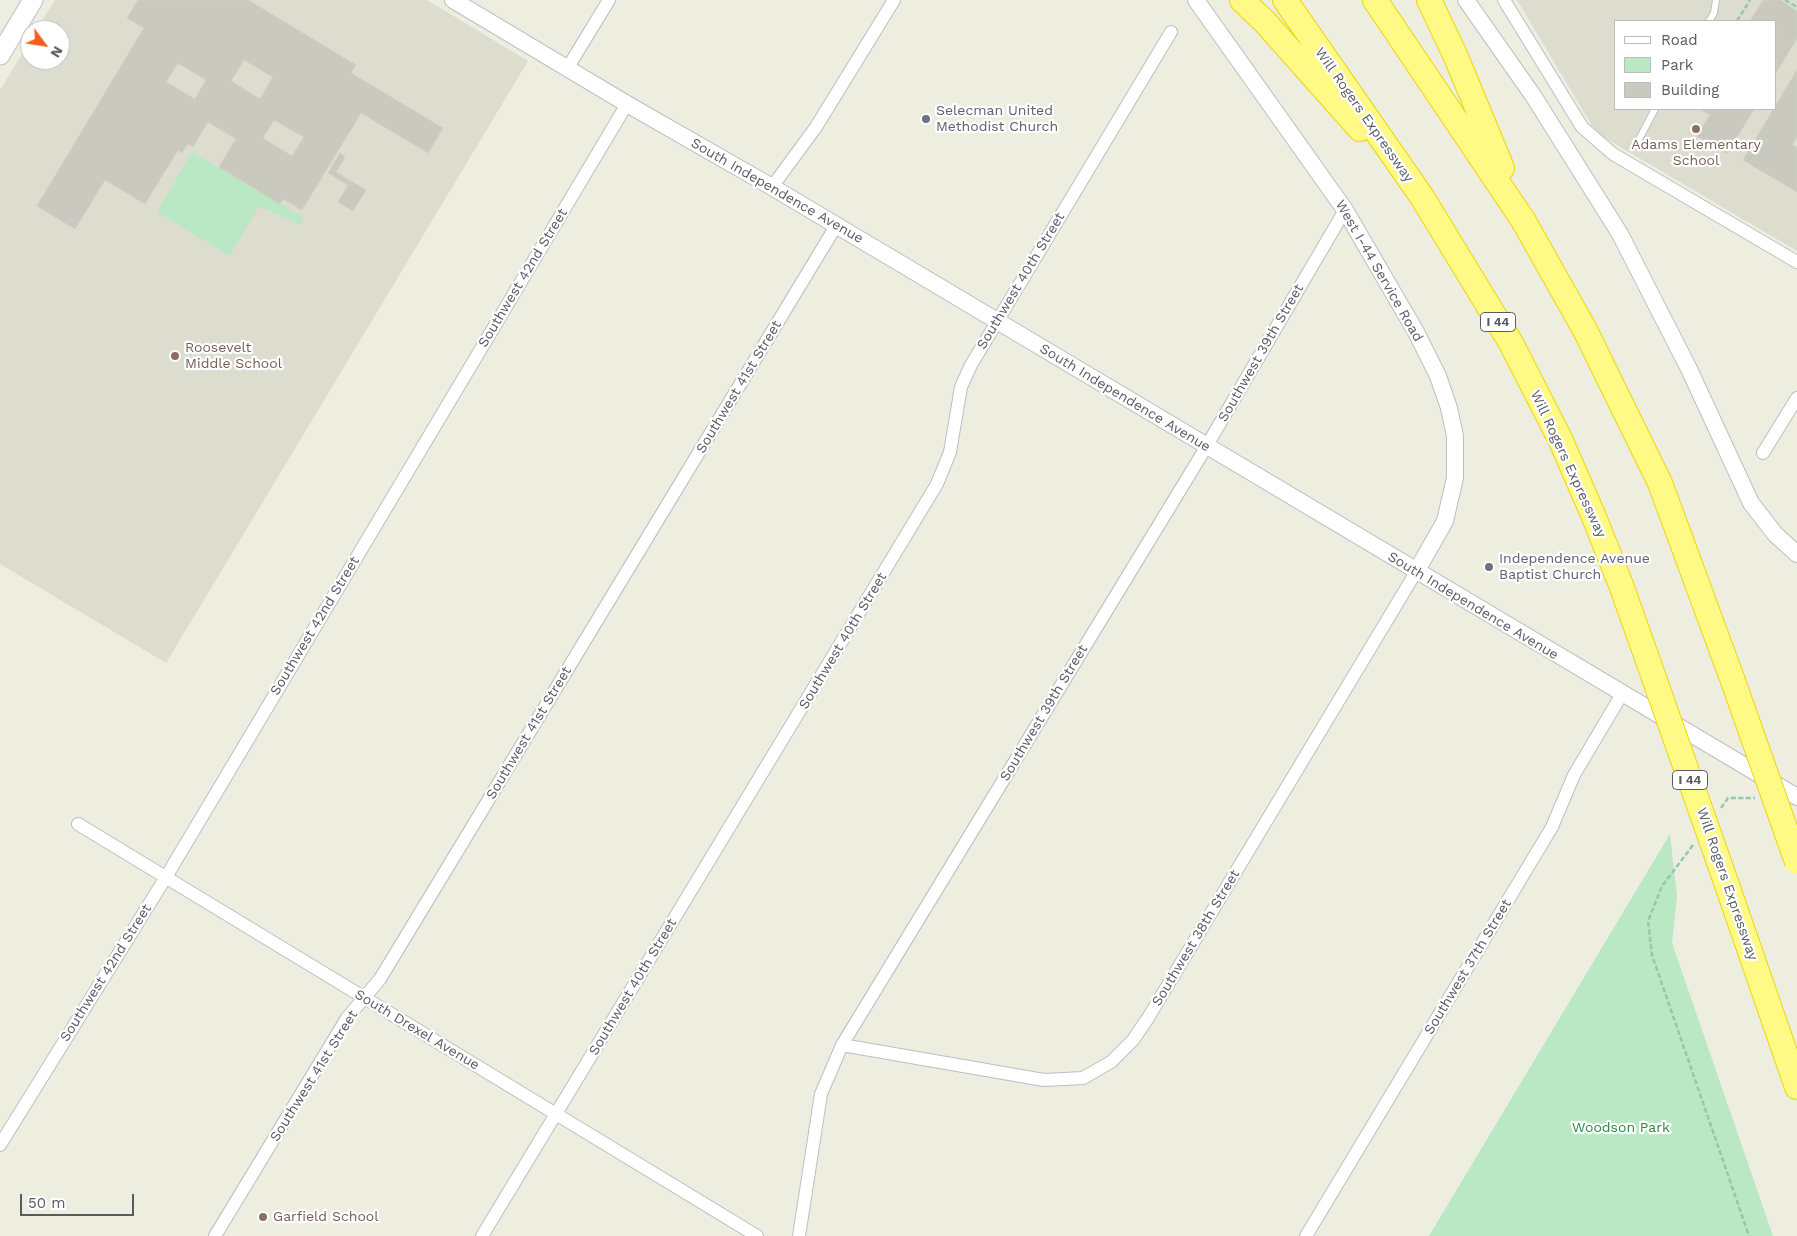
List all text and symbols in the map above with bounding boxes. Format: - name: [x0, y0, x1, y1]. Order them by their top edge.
- north arrow: [20, 20, 70, 70]
- legend: [1614, 20, 1777, 110]
- text: Road: [1661, 31, 1698, 49]
- text: N: [47, 44, 67, 61]
- street label: Will Rogers Expressway: [1311, 44, 1417, 186]
- text: Park: [1661, 56, 1693, 74]
- text: Building: [1661, 81, 1719, 99]
- place label: Selecman United Methodist Church: [936, 103, 1058, 136]
- marker: Selecman United Methodist Church: [920, 113, 932, 125]
- marker: Adams Elementary School: [1690, 123, 1702, 135]
- street label: South Independence Avenue: [688, 135, 866, 247]
- place label: Adams Elementary School: [1631, 137, 1761, 170]
- street label: West I-44 Service Road: [1332, 197, 1426, 345]
- street label: Southwest 42nd Street: [475, 205, 571, 351]
- street label: Southwest 40th Street: [973, 210, 1069, 352]
- street label: Southwest 39th Street: [1215, 281, 1307, 425]
- road number: I 44: [1480, 313, 1516, 332]
- street label: Southwest 41st Street: [693, 318, 785, 456]
- place label: Roosevelt Middle School: [185, 340, 282, 372]
- street label: South Independence Avenue: [1037, 340, 1213, 456]
- marker: Roosevelt Middle School: [169, 350, 181, 362]
- street label: Will Rogers Expressway: [1526, 388, 1610, 540]
- street label: South Independence Avenue: [1385, 548, 1561, 664]
- place label: Independence Avenue Baptist Church: [1499, 551, 1650, 584]
- street label: Southwest 42nd Street: [267, 553, 363, 699]
- marker: Independence Avenue Baptist Church: [1483, 561, 1495, 573]
- street label: Southwest 40th Street: [795, 570, 891, 712]
- street label: Southwest 39th Street: [997, 642, 1091, 784]
- street label: Southwest 41st Street: [483, 664, 575, 802]
- road number: I 44: [1672, 770, 1708, 790]
- street label: Will Rogers Expressway: [1693, 805, 1761, 963]
- street label: Southwest 38th Street: [1149, 867, 1243, 1009]
- street label: Southwest 37th Street: [1421, 896, 1515, 1038]
- street label: Southwest 42nd Street: [57, 901, 155, 1045]
- street label: Southwest 40th Street: [585, 916, 681, 1058]
- street label: South Drexel Avenue: [352, 986, 482, 1074]
- street label: Southwest 41st Street: [267, 1007, 361, 1145]
- park label: Woodson Park: [1572, 1120, 1670, 1136]
- scale bar: [22, 1184, 136, 1216]
- text: 50 m: [28, 1194, 65, 1212]
- place label: Garfield School: [273, 1209, 378, 1225]
- marker: Garfield School: [257, 1211, 269, 1223]

